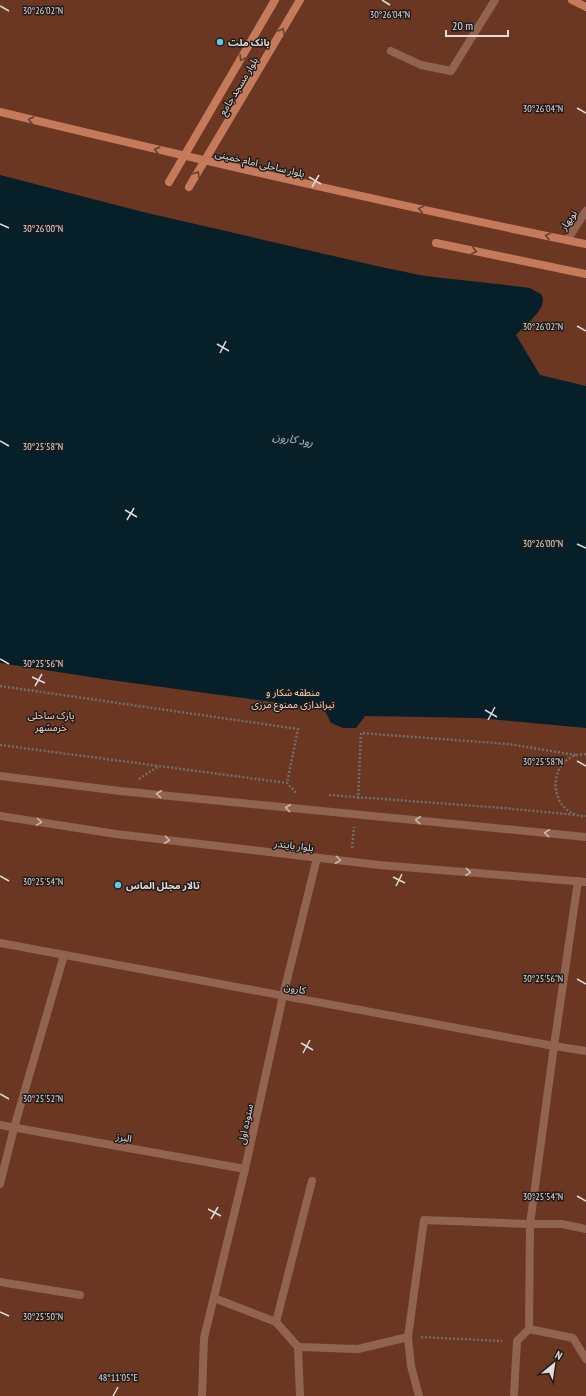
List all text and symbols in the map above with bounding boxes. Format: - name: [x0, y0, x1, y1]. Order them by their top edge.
- text: 30°26'02"N: [23, 4, 63, 17]
- text: 30°26'04"N: [370, 8, 410, 21]
- scale bar: [446, 12, 508, 38]
- text: 20 m: [452, 18, 473, 33]
- one-way arrow: [278, 28, 285, 35]
- place label: بانک ملت: [228, 36, 270, 49]
- marker: بانک ملت: [215, 37, 225, 47]
- one-way arrow: [239, 54, 246, 61]
- street label: بلوار مسجد جامع: [216, 55, 262, 118]
- text: 30°26'04"N: [523, 102, 563, 115]
- one-way arrow: [28, 116, 34, 124]
- one-way arrow: [154, 146, 160, 154]
- street label: بلوار ساحلی امام خمینی: [213, 147, 306, 182]
- one-way arrow: [192, 171, 200, 178]
- one-way arrow: [417, 206, 424, 214]
- street label: نوبهار: [556, 207, 580, 234]
- text: 30°26'00"N: [23, 222, 63, 235]
- one-way arrow: [545, 233, 551, 241]
- one-way arrow: [471, 246, 477, 254]
- text: 30°26'02"N: [523, 320, 563, 333]
- water label: رود کارون: [272, 429, 314, 449]
- text: 30°25'58"N: [23, 440, 63, 453]
- text: 30°26'00"N: [523, 537, 563, 550]
- text: 30°25'56"N: [23, 657, 63, 670]
- park label: منطقه شکار و تیراندازی ممنوع مرزی: [251, 686, 335, 712]
- park label: پارک ساحلی خرمشهر: [27, 709, 75, 734]
- text: 30°25'58"N: [523, 755, 563, 768]
- one-way arrow: [156, 790, 162, 799]
- one-way arrow: [285, 803, 292, 812]
- one-way arrow: [415, 816, 421, 825]
- one-way arrow: [35, 817, 42, 826]
- one-way arrow: [544, 829, 550, 838]
- one-way arrow: [164, 835, 170, 844]
- street label: بلوار بایندر: [273, 837, 315, 854]
- one-way arrow: [335, 855, 341, 864]
- one-way arrow: [464, 868, 471, 877]
- text: 30°25'54"N: [23, 875, 63, 888]
- place label: تالار مجلل الماس: [126, 879, 200, 892]
- marker: تالار مجلل الماس: [113, 880, 123, 890]
- text: 30°25'56"N: [523, 972, 563, 985]
- street label: کارون: [283, 980, 308, 997]
- text: 30°25'52"N: [23, 1092, 63, 1105]
- street label: ستوده اول: [235, 1103, 256, 1146]
- street label: البرز: [114, 1130, 133, 1145]
- text: 30°25'54"N: [523, 1190, 563, 1203]
- text: 30°25'50"N: [23, 1310, 63, 1323]
- north arrow: [534, 1344, 574, 1384]
- text: N: [553, 1348, 565, 1363]
- text: 48°11'05"E: [98, 1371, 138, 1384]

